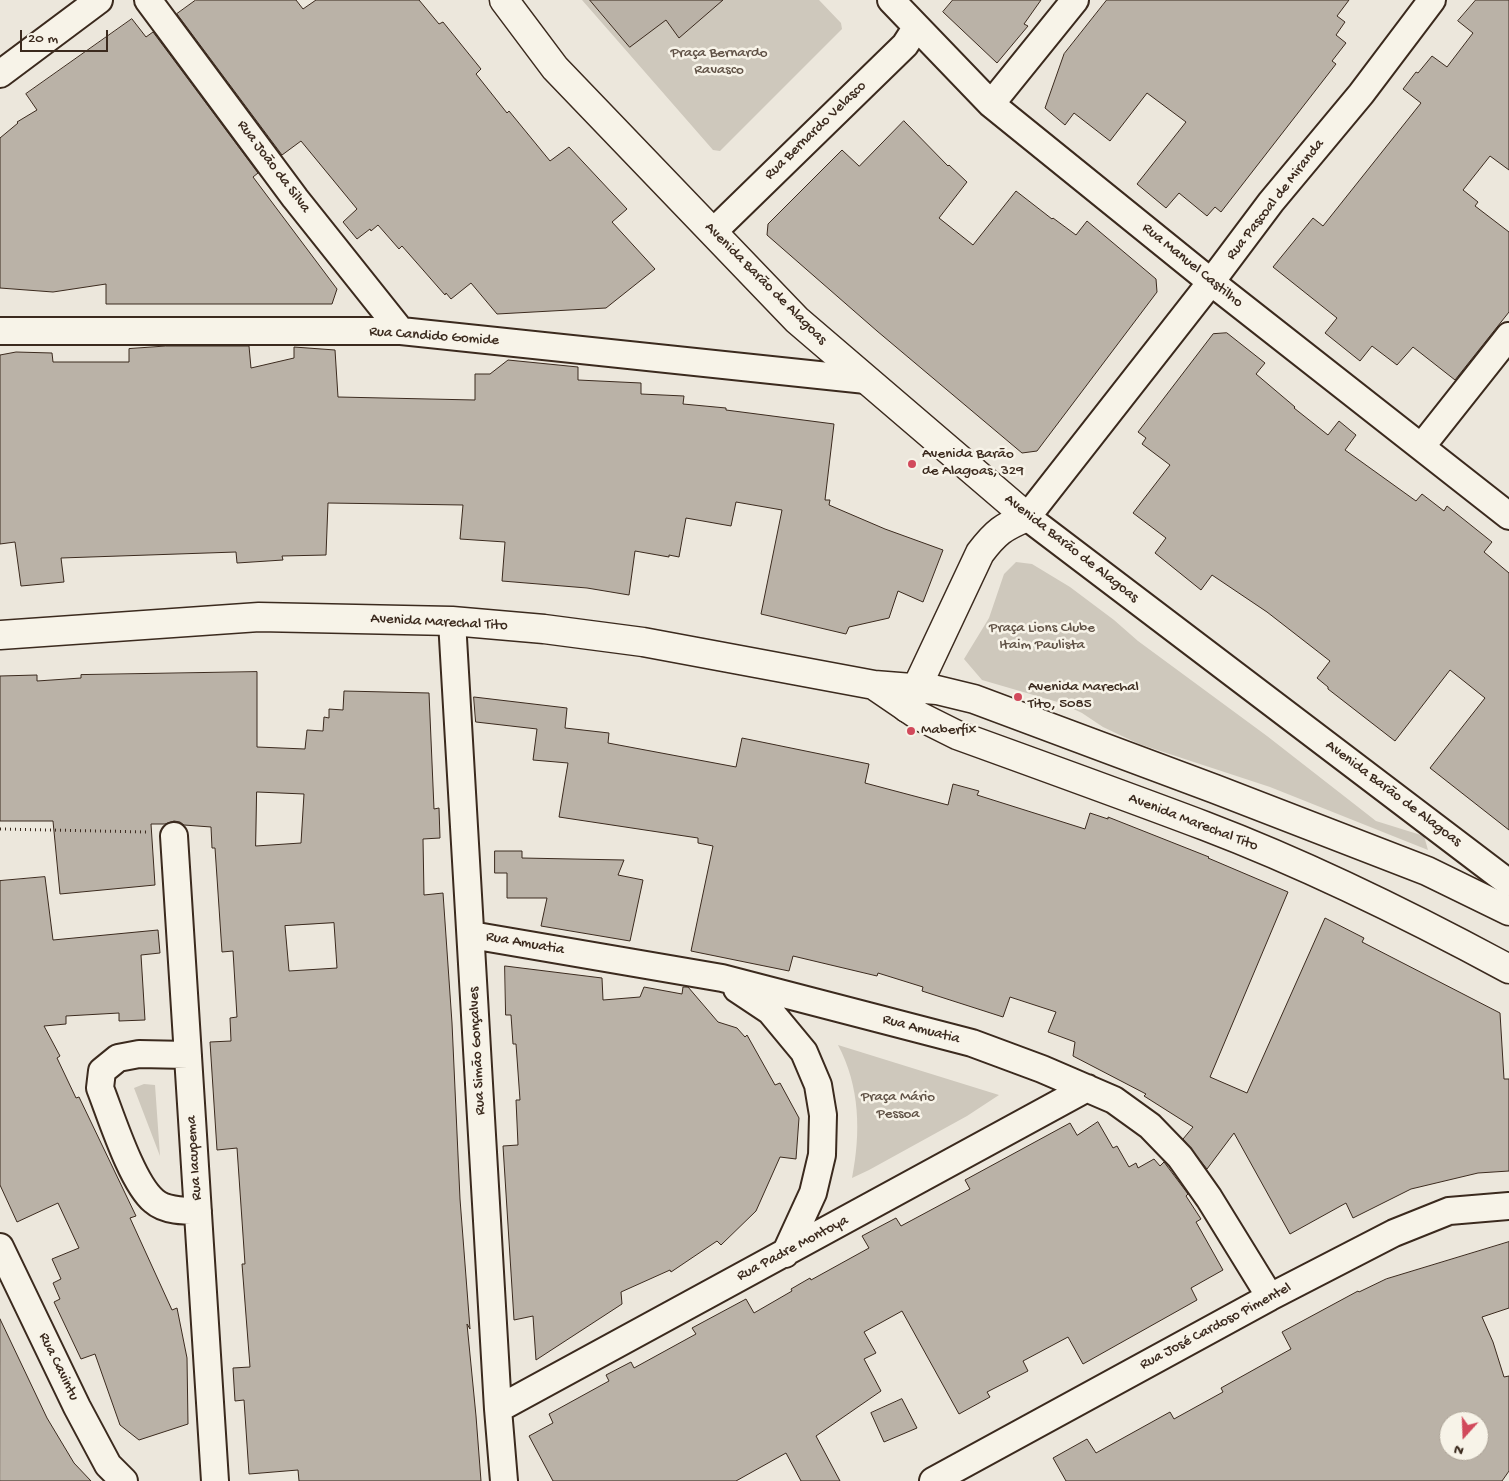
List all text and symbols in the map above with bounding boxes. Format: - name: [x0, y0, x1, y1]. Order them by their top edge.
- scale bar: [22, 20, 110, 52]
- text: 20 m: [28, 30, 58, 48]
- park label: Praça Bernardo Ravasco: [671, 45, 767, 80]
- street label: Rua Bernardo Velasco: [761, 78, 871, 184]
- street label: Rua João da Silva: [232, 117, 314, 217]
- street label: Rua Pascoal de Miranda: [1223, 136, 1329, 264]
- street label: Avenida Barão de Alagoas: [700, 219, 830, 349]
- street label: Rua Manuel Castilho: [1138, 220, 1246, 312]
- street label: Rua Candido Gomide: [368, 323, 500, 351]
- place label: Avenida Barão de Alagoas, 329: [922, 446, 1024, 481]
- marker: Avenida Barão de Alagoas, 329: [906, 458, 918, 470]
- street label: Avenida Barão de Alagoas: [1000, 491, 1142, 607]
- street label: Avenida Marechal Tito: [370, 610, 508, 636]
- park label: Praça Lions Clube Itaim Paulista: [989, 620, 1095, 655]
- place label: Avenida Marechal Tito, 5085: [1028, 679, 1139, 714]
- marker: Avenida Marechal Tito, 5085: [1012, 691, 1024, 703]
- place label: Maberfix: [921, 722, 976, 740]
- marker: Maberfix: [905, 725, 917, 737]
- street label: Avenida Barão de Alagoas: [1321, 737, 1465, 851]
- street label: Avenida Marechal Tito: [1126, 790, 1260, 856]
- street label: Rua Amuatia: [484, 928, 566, 960]
- street label: Rua Simão Gonçalves: [466, 986, 490, 1116]
- street label: Rua Amuatia: [880, 1011, 962, 1049]
- park label: Praça Mário Pessoa: [861, 1089, 935, 1124]
- street label: Rua Iacupema: [183, 1115, 207, 1201]
- street label: Rua Padre Montoya: [734, 1212, 852, 1286]
- street label: Rua José Cardoso Pimentel: [1137, 1279, 1295, 1375]
- street label: Rua Cavintu: [34, 1330, 82, 1404]
- north arrow: [1439, 1411, 1489, 1461]
- text: N: [1452, 1440, 1466, 1459]

